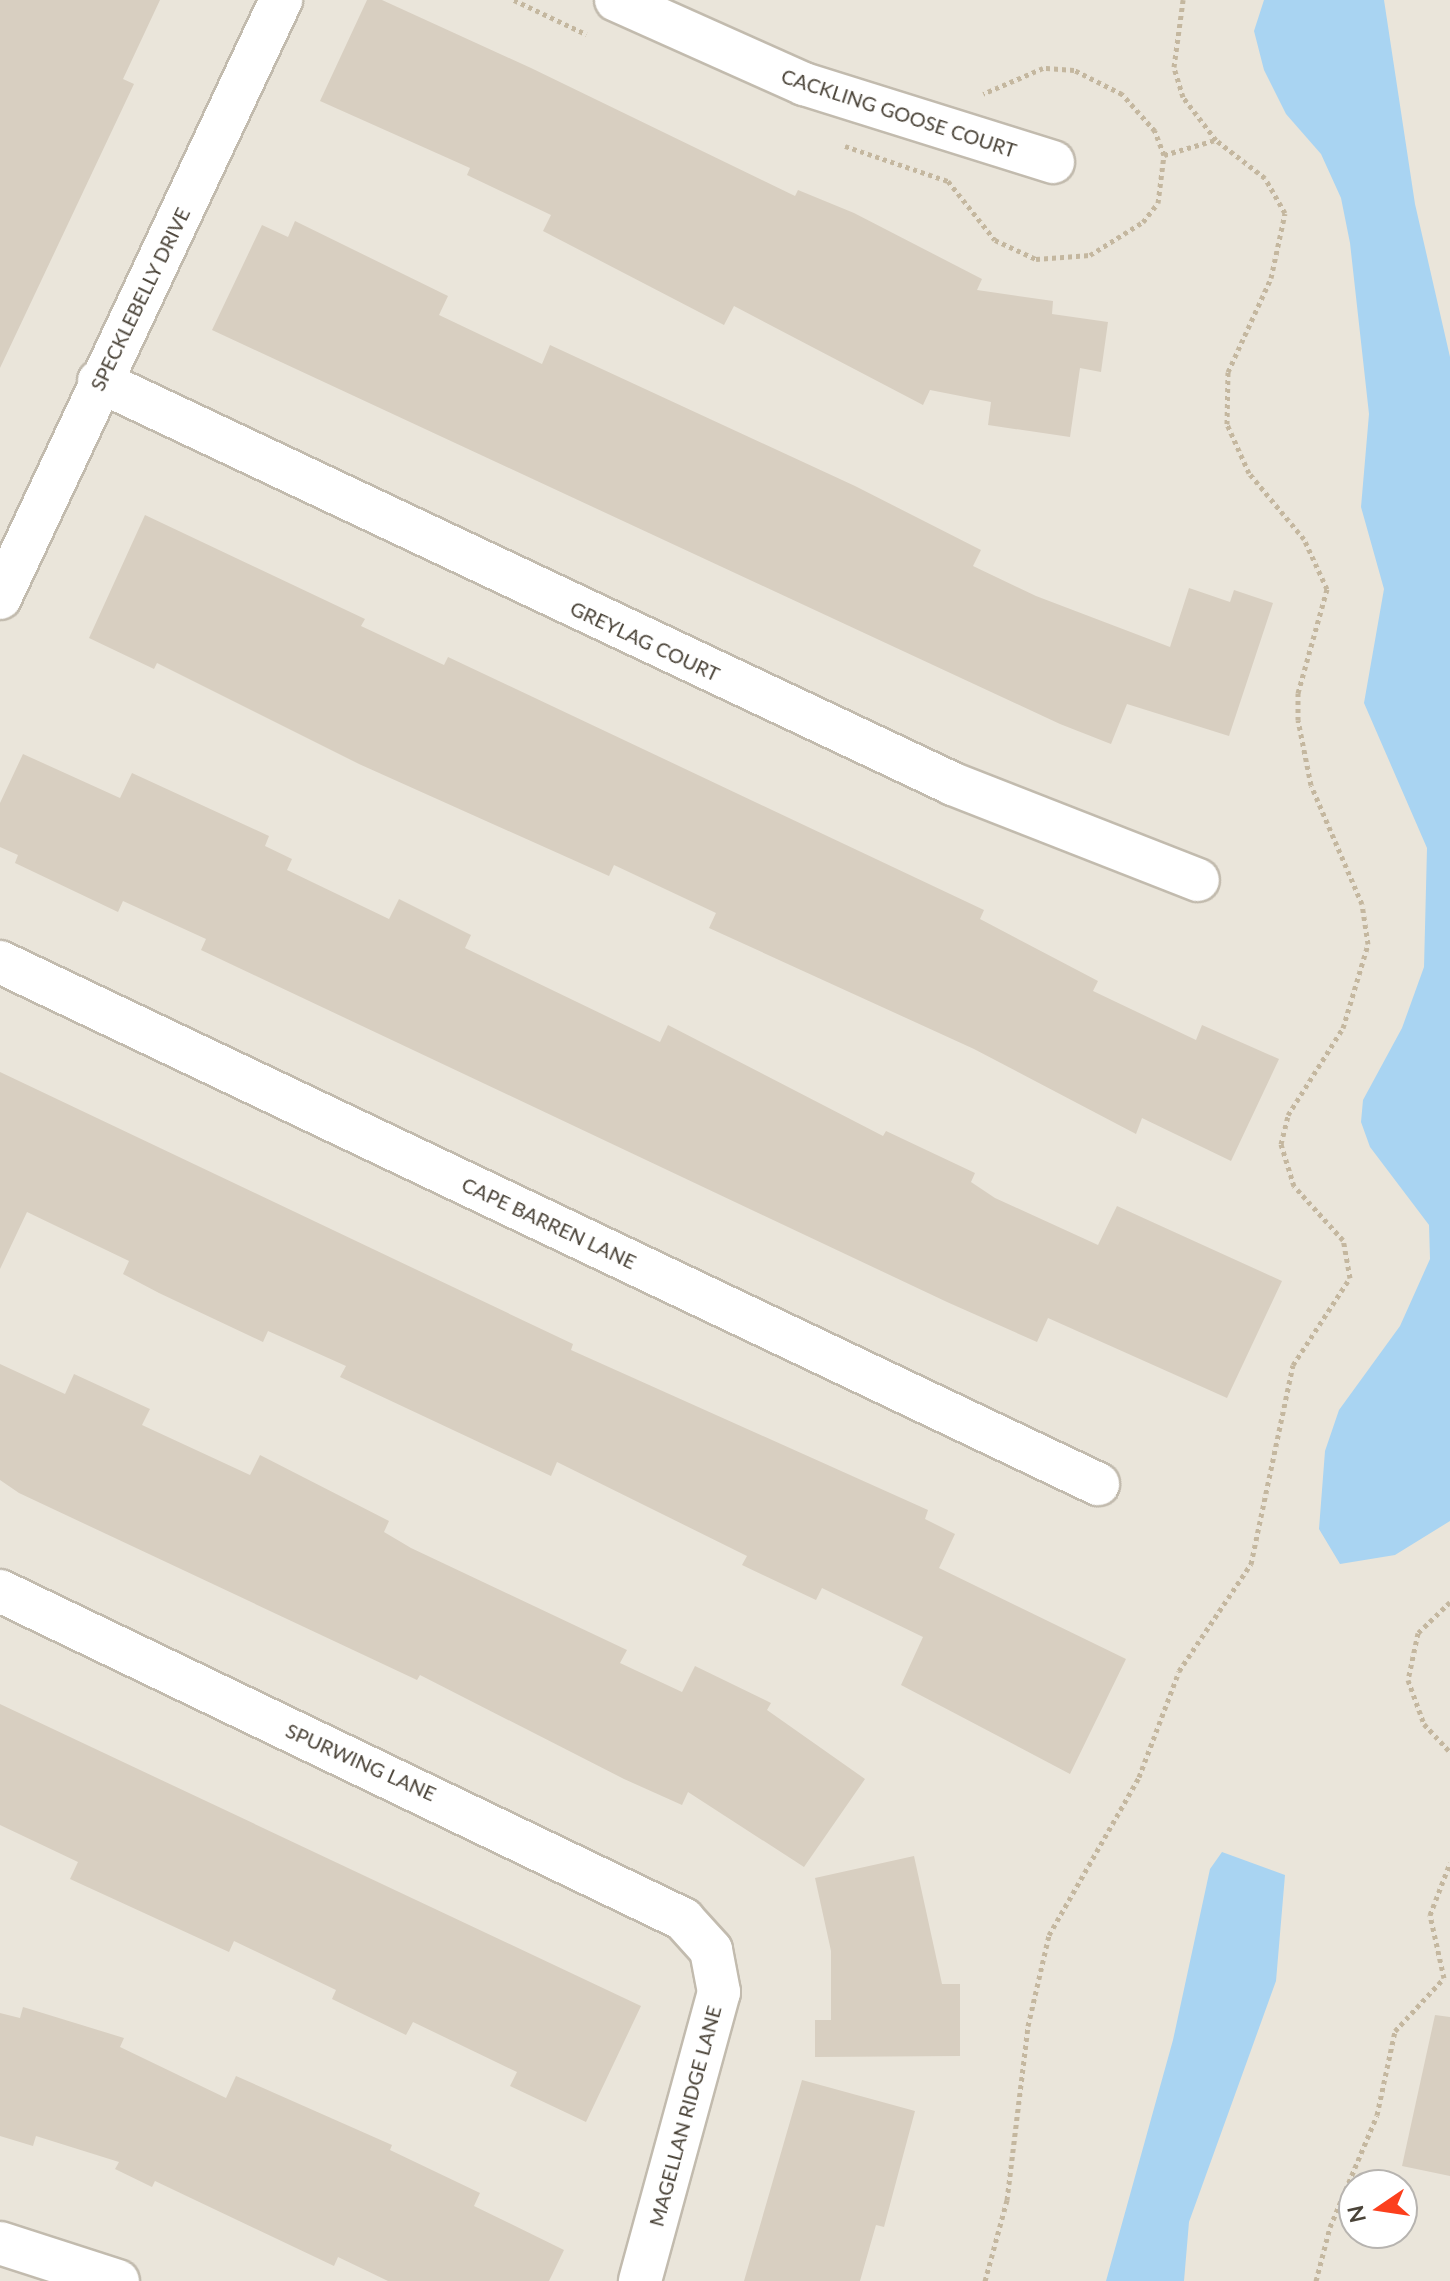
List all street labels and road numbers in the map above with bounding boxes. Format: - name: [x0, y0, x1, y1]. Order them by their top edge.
- street label: CACKLING GOOSE COURT: [778, 64, 1020, 162]
- street label: SPECKLEBELLY DRIVE: [85, 203, 195, 395]
- street label: GREYLAG COURT: [567, 596, 723, 686]
- street label: CAPE BARREN LANE: [458, 1172, 640, 1274]
- street label: SPURWING LANE: [282, 1718, 440, 1806]
- street label: MAGELLAN RIDGE LANE: [644, 2003, 726, 2229]

